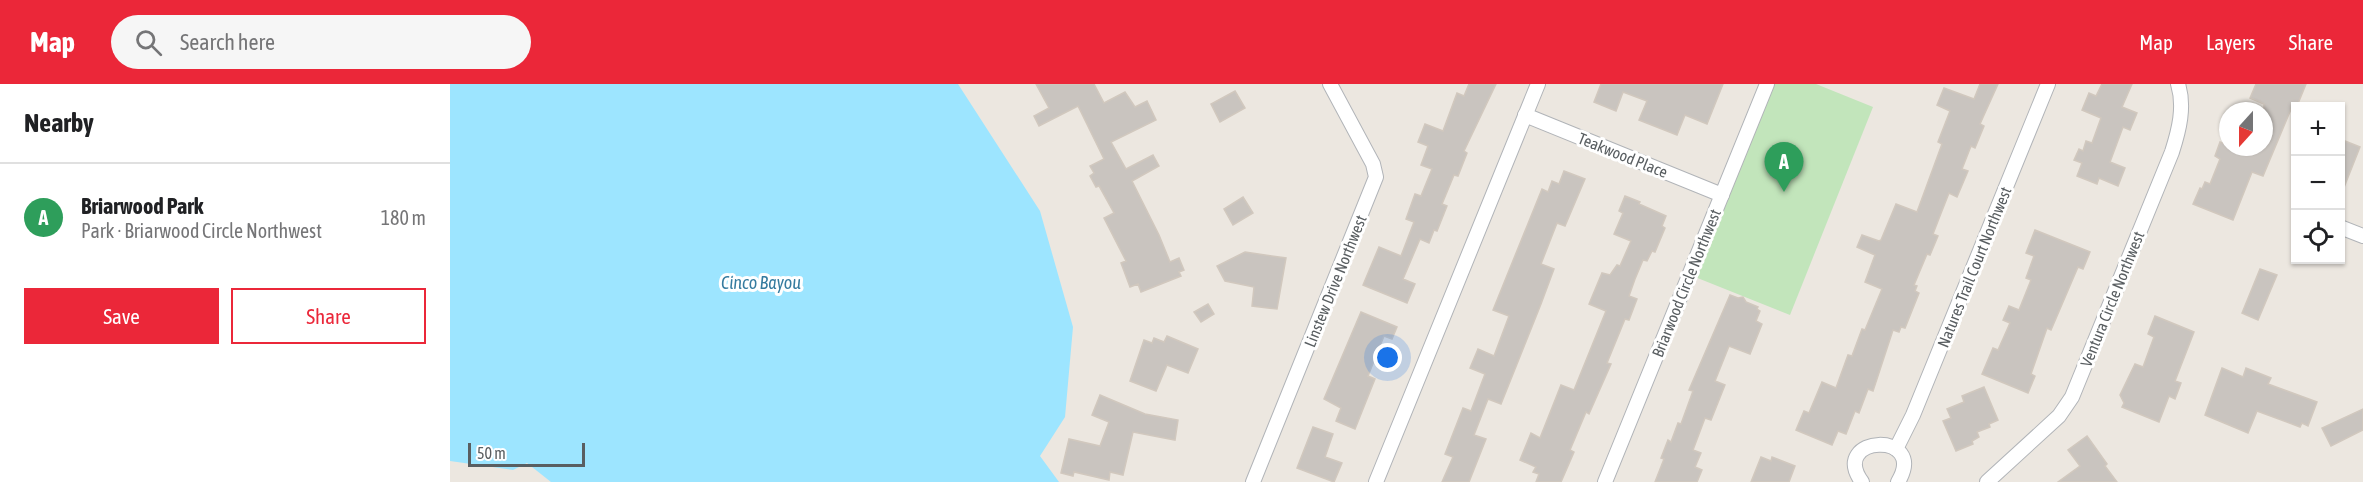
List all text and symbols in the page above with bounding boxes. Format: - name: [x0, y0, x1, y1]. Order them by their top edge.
- search box: [111, 15, 531, 69]
- text: Map: [30, 26, 75, 58]
- icon: search: [132, 26, 165, 59]
- text: Search here: [180, 29, 275, 55]
- text: Map: [2139, 30, 2173, 54]
- text: Layers: [2206, 30, 2256, 54]
- text: Share: [2289, 30, 2333, 54]
- north arrow: [2219, 102, 2273, 156]
- map controls: [2291, 102, 2345, 264]
- button: +: [2291, 102, 2345, 156]
- text: Nearby: [24, 108, 94, 138]
- street label: Teakwood Place: [1576, 129, 1670, 181]
- pin: A: [1764, 142, 1804, 192]
- button: −: [2291, 156, 2345, 210]
- street label: Natures Trail Court Northwest: [1934, 184, 2015, 350]
- text: Briarwood Park: [81, 193, 203, 219]
- text: A: [39, 206, 48, 229]
- text: 180 m: [381, 206, 426, 229]
- street label: Briarwood Circle Northwest: [1648, 206, 1724, 360]
- button: locate: [2291, 210, 2345, 264]
- street label: Linstew Drive Northwest: [1300, 212, 1370, 350]
- text: Park · Briarwood Circle Northwest: [81, 219, 322, 242]
- street label: Ventura Circle Northwest: [2077, 228, 2148, 369]
- water label: Cinco Bayou: [721, 272, 801, 293]
- button: Save: [24, 288, 219, 344]
- button: Share: [231, 288, 426, 344]
- your location: [1373, 343, 1402, 372]
- scale bar: [468, 440, 585, 468]
- text: 50 m: [477, 444, 506, 462]

